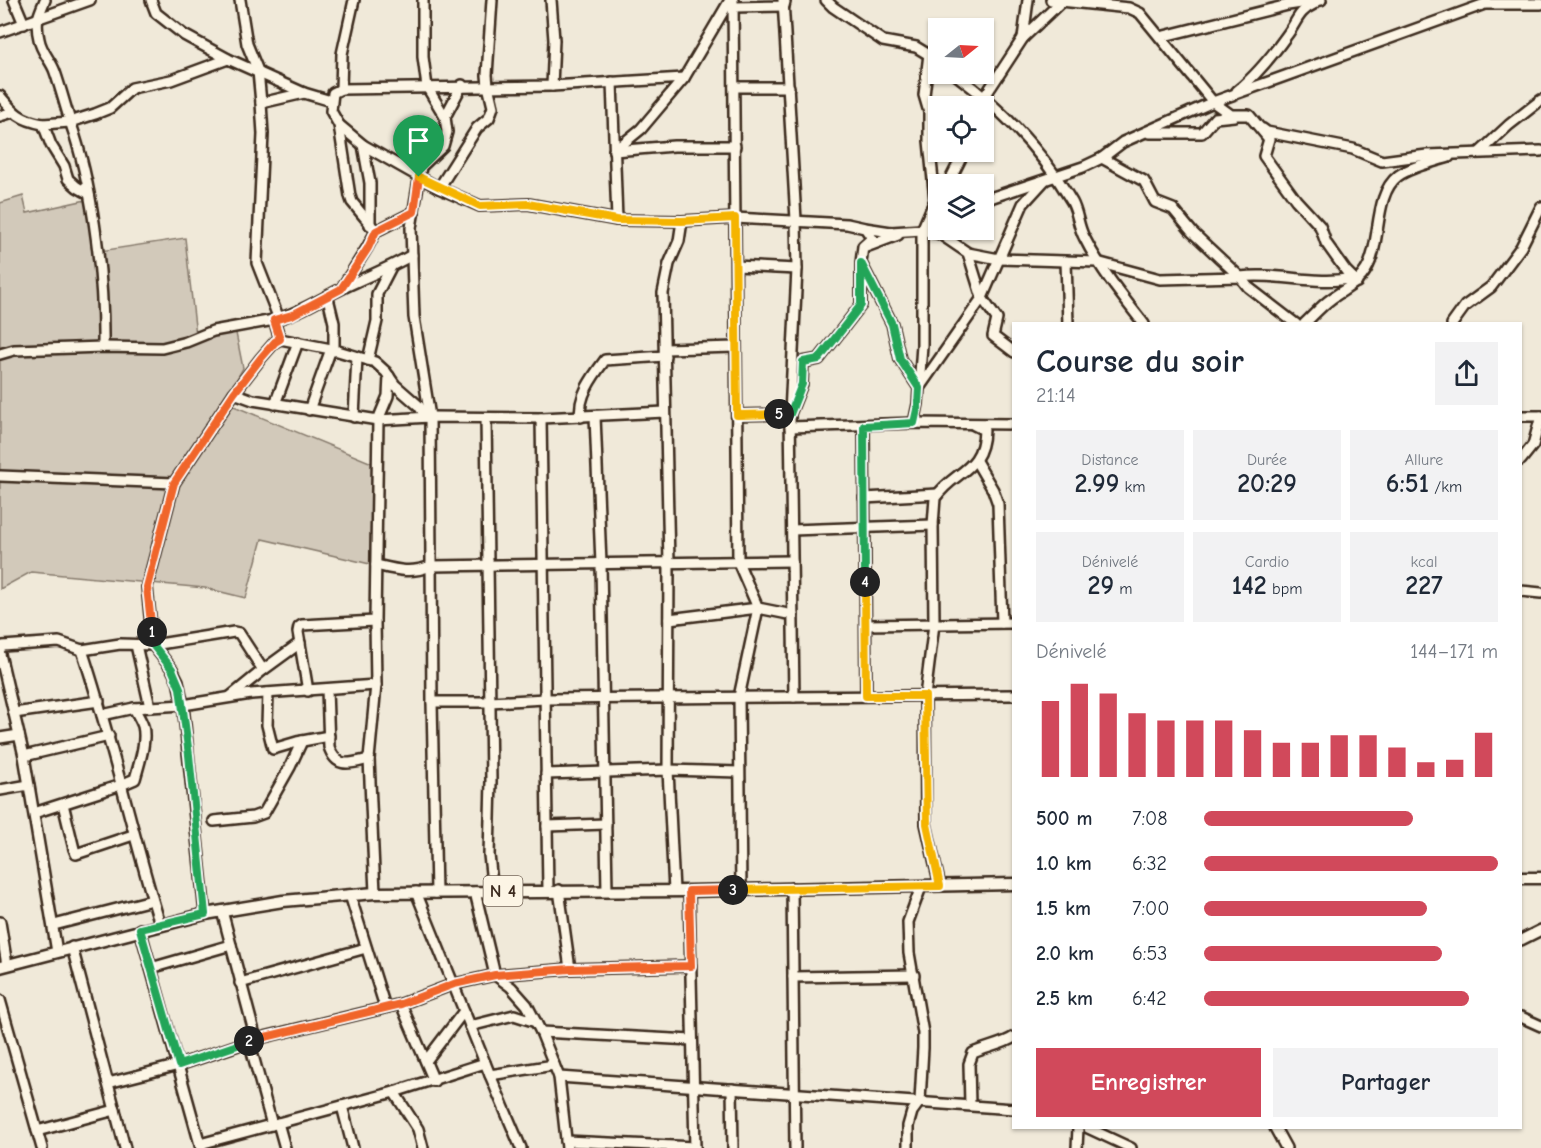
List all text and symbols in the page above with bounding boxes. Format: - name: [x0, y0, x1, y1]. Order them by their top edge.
- north arrow: [928, 18, 994, 84]
- map controls: [928, 18, 994, 240]
- button: locate: [928, 96, 994, 162]
- pin: [393, 115, 444, 177]
- icon: arrive: [402, 124, 435, 157]
- button: layers: [928, 174, 994, 240]
- text: Course du soir: [1036, 342, 1244, 380]
- button: share: [1435, 342, 1498, 405]
- text: 21:14: [1036, 384, 1076, 407]
- pin: 5: [764, 399, 794, 429]
- text: 5: [775, 405, 783, 423]
- text: Distance: [1081, 451, 1139, 469]
- text: Durée: [1247, 451, 1287, 469]
- text: Allure: [1405, 451, 1443, 469]
- text: 2.99: [1074, 469, 1119, 499]
- text: 20:29: [1237, 469, 1297, 499]
- text: 6:51: [1386, 469, 1429, 499]
- text: km: [1119, 478, 1146, 496]
- text: /km: [1429, 478, 1462, 496]
- text: Dénivelé: [1082, 553, 1138, 571]
- text: Cardio: [1245, 553, 1289, 571]
- text: kcal: [1411, 553, 1437, 571]
- pin: 4: [850, 567, 880, 597]
- text: 29: [1087, 571, 1114, 601]
- text: 142: [1232, 571, 1267, 601]
- text: 227: [1405, 571, 1443, 601]
- text: 4: [861, 573, 869, 591]
- text: m: [1114, 580, 1133, 598]
- text: bpm: [1267, 580, 1302, 598]
- pin: 1: [137, 617, 167, 647]
- text: 1: [149, 623, 155, 641]
- text: Dénivelé: [1036, 640, 1107, 663]
- text: 144–171 m: [1410, 640, 1498, 663]
- text: 500 m: [1036, 807, 1093, 830]
- text: 7:08: [1132, 807, 1168, 830]
- text: 1.0 km: [1036, 852, 1092, 875]
- text: 6:32: [1132, 852, 1167, 875]
- pin: 3: [718, 875, 748, 905]
- road number: N 4: [484, 876, 522, 906]
- text: 3: [729, 881, 737, 899]
- text: 1.5 km: [1036, 897, 1091, 920]
- text: 7:00: [1132, 897, 1169, 920]
- text: 2.0 km: [1036, 942, 1094, 965]
- text: 6:53: [1132, 942, 1167, 965]
- text: 2.5 km: [1036, 987, 1093, 1010]
- text: 6:42: [1132, 987, 1167, 1010]
- pin: 2: [234, 1026, 264, 1056]
- text: 2: [245, 1032, 253, 1050]
- button: Enregistrer: [1036, 1048, 1261, 1117]
- button: Partager: [1273, 1048, 1498, 1117]

